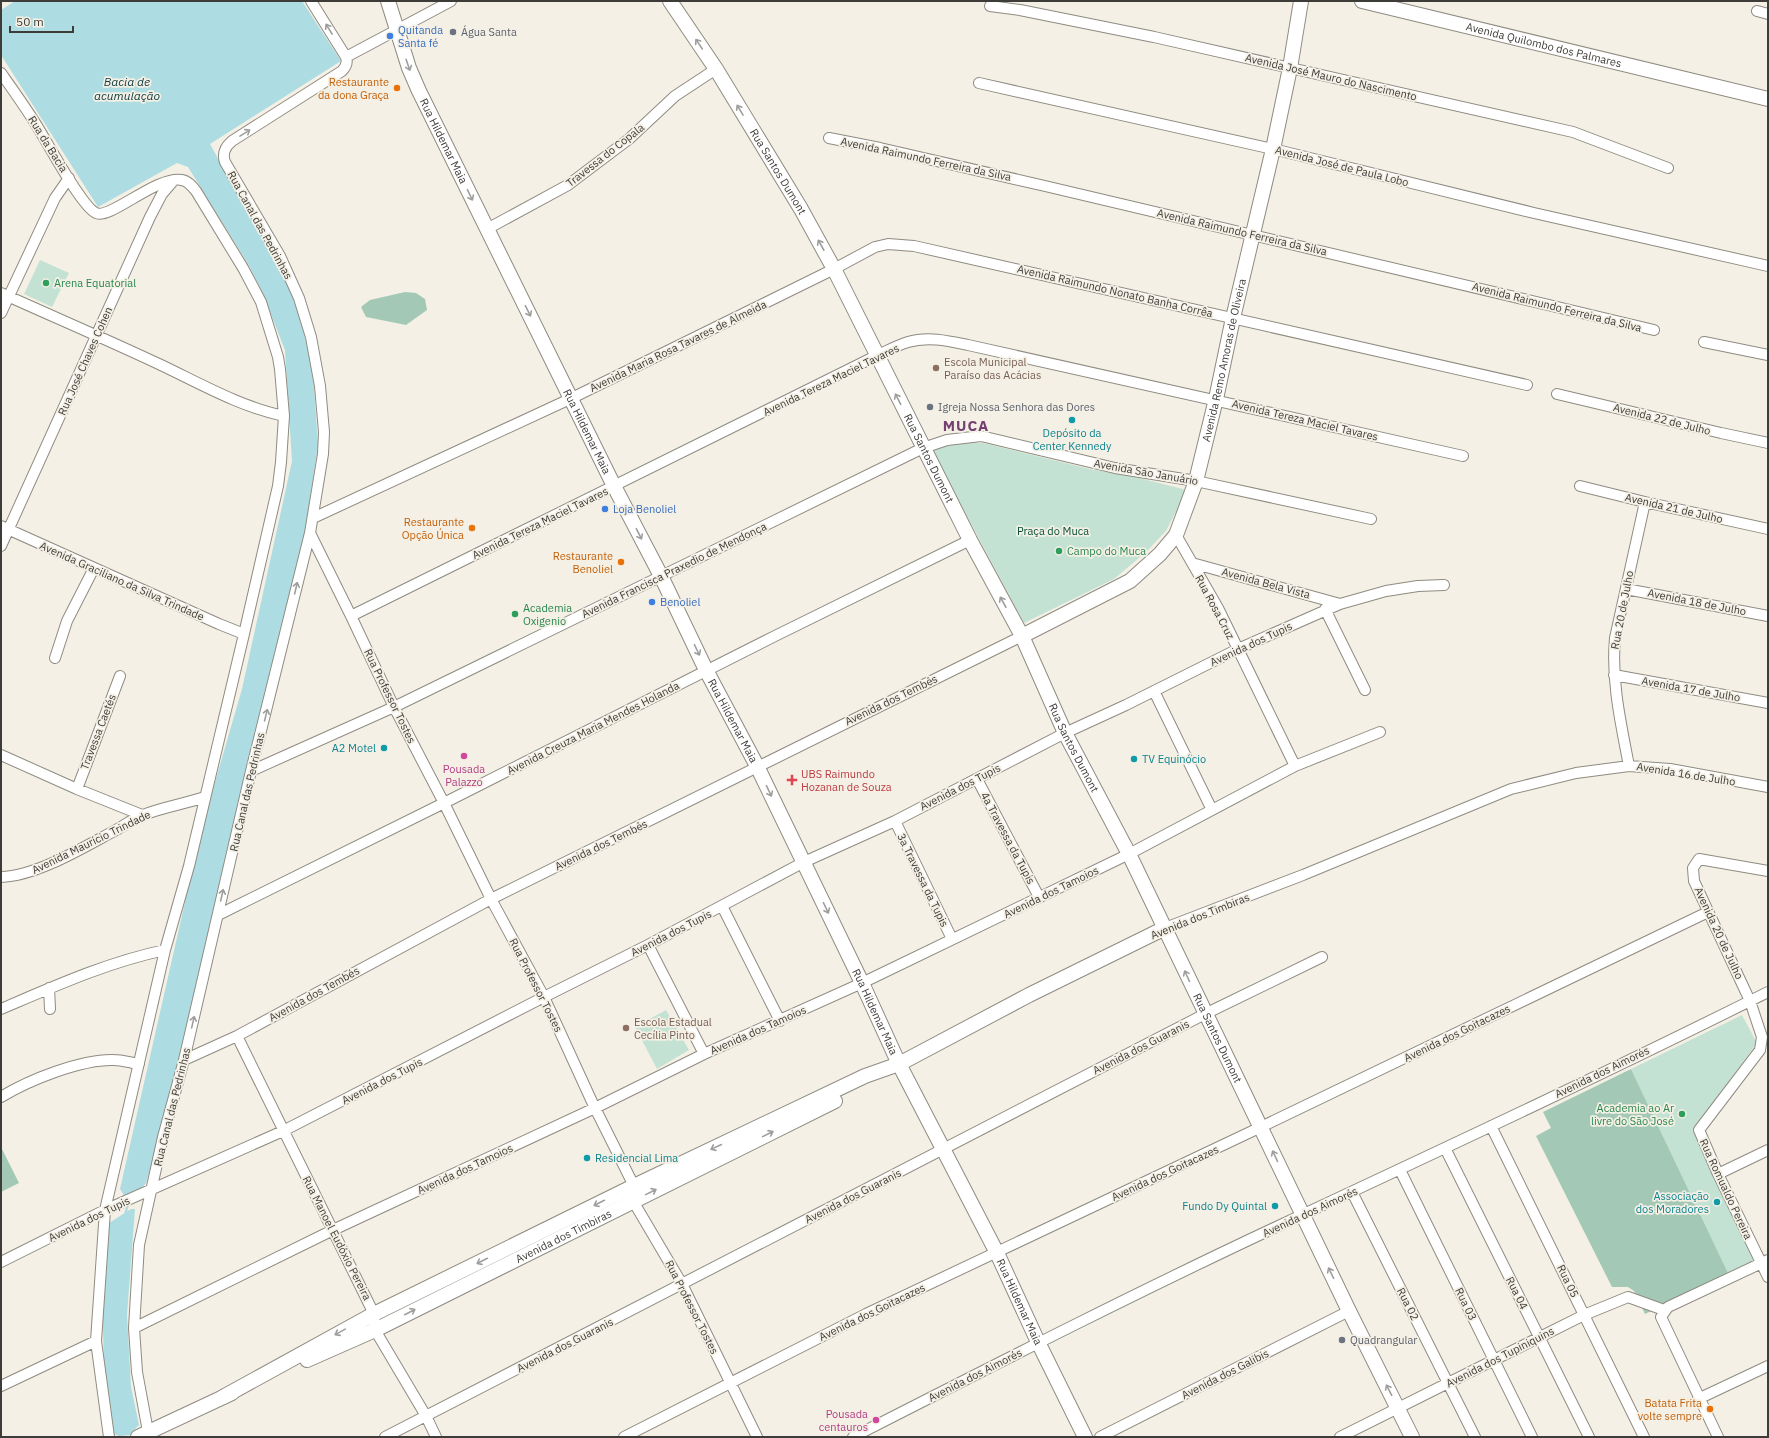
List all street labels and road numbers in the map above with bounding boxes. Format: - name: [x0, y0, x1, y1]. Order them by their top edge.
- street label: Avenida Quilombo dos Palmares: [1465, 19, 1623, 70]
- street label: Avenida José Mauro do Nascimento: [1244, 50, 1418, 104]
- street label: Rua Hildemar Maia: [417, 96, 471, 186]
- street label: Rua da Bacia: [25, 113, 71, 175]
- street label: Travessa do Copala: [563, 120, 647, 190]
- street label: Rua Santos Dumont: [747, 126, 810, 217]
- street label: Avenida Raimundo Ferreira da Silva: [839, 134, 1013, 184]
- street label: Avenida José de Paula Lobo: [1274, 143, 1410, 189]
- street label: Rua Canal das Pedrinhas: [224, 168, 296, 282]
- street label: Avenida Raimundo Ferreira da Silva: [1156, 206, 1329, 258]
- street label: Avenida Raimundo Nonato Banha Corrêa: [1016, 262, 1214, 320]
- street label: Avenida Remo Amoras de Oliveira: [1199, 277, 1249, 443]
- street label: Avenida Raimundo Ferreira da Silva: [1471, 279, 1643, 335]
- street label: Avenida Maria Rosa Tavares de Almeida: [587, 297, 769, 395]
- street label: Rua José Chaves Cohen: [55, 305, 115, 417]
- street label: Avenida Tereza Maciel Tavares: [761, 341, 901, 419]
- street label: Rua Hildemar Maia: [560, 387, 614, 477]
- street label: Avenida Tereza Maciel Tavares: [1230, 396, 1380, 444]
- street label: Avenida 22 de Julho: [1612, 400, 1712, 438]
- street label: Rua Santos Dumont: [901, 411, 957, 505]
- street label: Avenida São Januário: [1093, 456, 1199, 488]
- street label: Avenida Tereza Maciel Tavares: [470, 484, 610, 562]
- street label: Avenida 21 de Julho: [1624, 490, 1724, 526]
- street label: Avenida Francisca Praxedio de Mendonça: [579, 519, 769, 621]
- street label: Avenida Graciliano da Silva Trindade: [38, 538, 206, 624]
- street label: Avenida Bela Vista: [1220, 564, 1312, 602]
- street label: Rua 20 de Julho: [1608, 569, 1636, 651]
- street label: Rua Rosa Cruz: [1192, 572, 1238, 642]
- street label: Avenida 18 de Julho: [1647, 586, 1747, 618]
- street label: Avenida dos Tupis: [1208, 619, 1294, 669]
- street label: Rua Professor Tostes: [361, 646, 419, 746]
- street label: Avenida dos Tembés: [842, 671, 940, 729]
- street label: Avenida 17 de Julho: [1640, 673, 1742, 705]
- street label: Rua Hildemar Maia: [705, 676, 761, 765]
- street label: Avenida Creuza Maria Mendes Holanda: [504, 678, 682, 778]
- street label: Travessa Caetés: [77, 692, 119, 772]
- street label: Rua Santos Dumont: [1046, 701, 1102, 795]
- street label: Rua Canal das Pedrinhas: [226, 731, 268, 853]
- street label: Avenida 16 de Julho: [1635, 759, 1737, 789]
- street label: Avenida dos Tupis: [917, 761, 1003, 813]
- street label: 4a Travessa da Tupis: [978, 789, 1038, 887]
- street label: Avenida Maurício Trindade: [29, 807, 153, 877]
- street label: Avenida dos Tembés: [552, 816, 650, 874]
- street label: 3a Travessa da Tupis: [894, 831, 952, 929]
- street label: Avenida dos Tamoios: [1001, 863, 1101, 921]
- street label: Avenida 20 de Julho: [1691, 885, 1747, 981]
- street label: Avenida dos Timbiras: [1148, 890, 1252, 942]
- street label: Avenida dos Tupis: [628, 907, 714, 959]
- street label: Rua Professor Tostes: [506, 936, 566, 1034]
- street label: Avenida dos Tembés: [266, 963, 362, 1025]
- street label: Rua Hildemar Maia: [849, 966, 901, 1057]
- street label: Rua Santos Dumont: [1190, 991, 1245, 1085]
- street label: Avenida dos Goitacazes: [1402, 1001, 1512, 1065]
- street label: Avenida dos Tamoios: [708, 1002, 808, 1058]
- street label: Avenida dos Guaranis: [1090, 1017, 1192, 1077]
- street label: Avenida dos Aimorés: [1552, 1043, 1652, 1101]
- street label: Rua Canal das Pedrinhas: [150, 1046, 194, 1168]
- street label: Avenida dos Tupis: [339, 1055, 425, 1107]
- street label: Rua Romualdo Pereira: [1696, 1136, 1756, 1242]
- street label: Avenida dos Tamoios: [415, 1141, 515, 1197]
- street label: Avenida dos Goitacazes: [1109, 1142, 1221, 1204]
- street label: Avenida dos Guaranis: [802, 1166, 904, 1226]
- street label: Rua Manoel Eudóxio Pereira: [299, 1173, 375, 1303]
- street label: Avenida dos Aimorés: [1260, 1184, 1360, 1240]
- street label: Avenida dos Tupis: [46, 1193, 132, 1245]
- street label: Avenida dos Timbiras: [513, 1206, 614, 1266]
- street label: Rua Hildemar Maia: [994, 1256, 1045, 1347]
- street label: Rua Professor Tostes: [662, 1258, 722, 1356]
- street label: Rua 05: [1554, 1262, 1582, 1300]
- street label: Rua 04: [1503, 1274, 1531, 1312]
- street label: Avenida dos Goitacazes: [817, 1280, 927, 1344]
- street label: Rua 02: [1394, 1285, 1422, 1323]
- street label: Rua 03: [1452, 1285, 1480, 1323]
- street label: Avenida dos Guaranis: [514, 1315, 616, 1375]
- street label: Avenida dos Tupiniquins: [1444, 1324, 1556, 1390]
- street label: Avenida dos Aimorés: [926, 1345, 1024, 1405]
- street label: Avenida dos Galibis: [1179, 1346, 1271, 1402]

